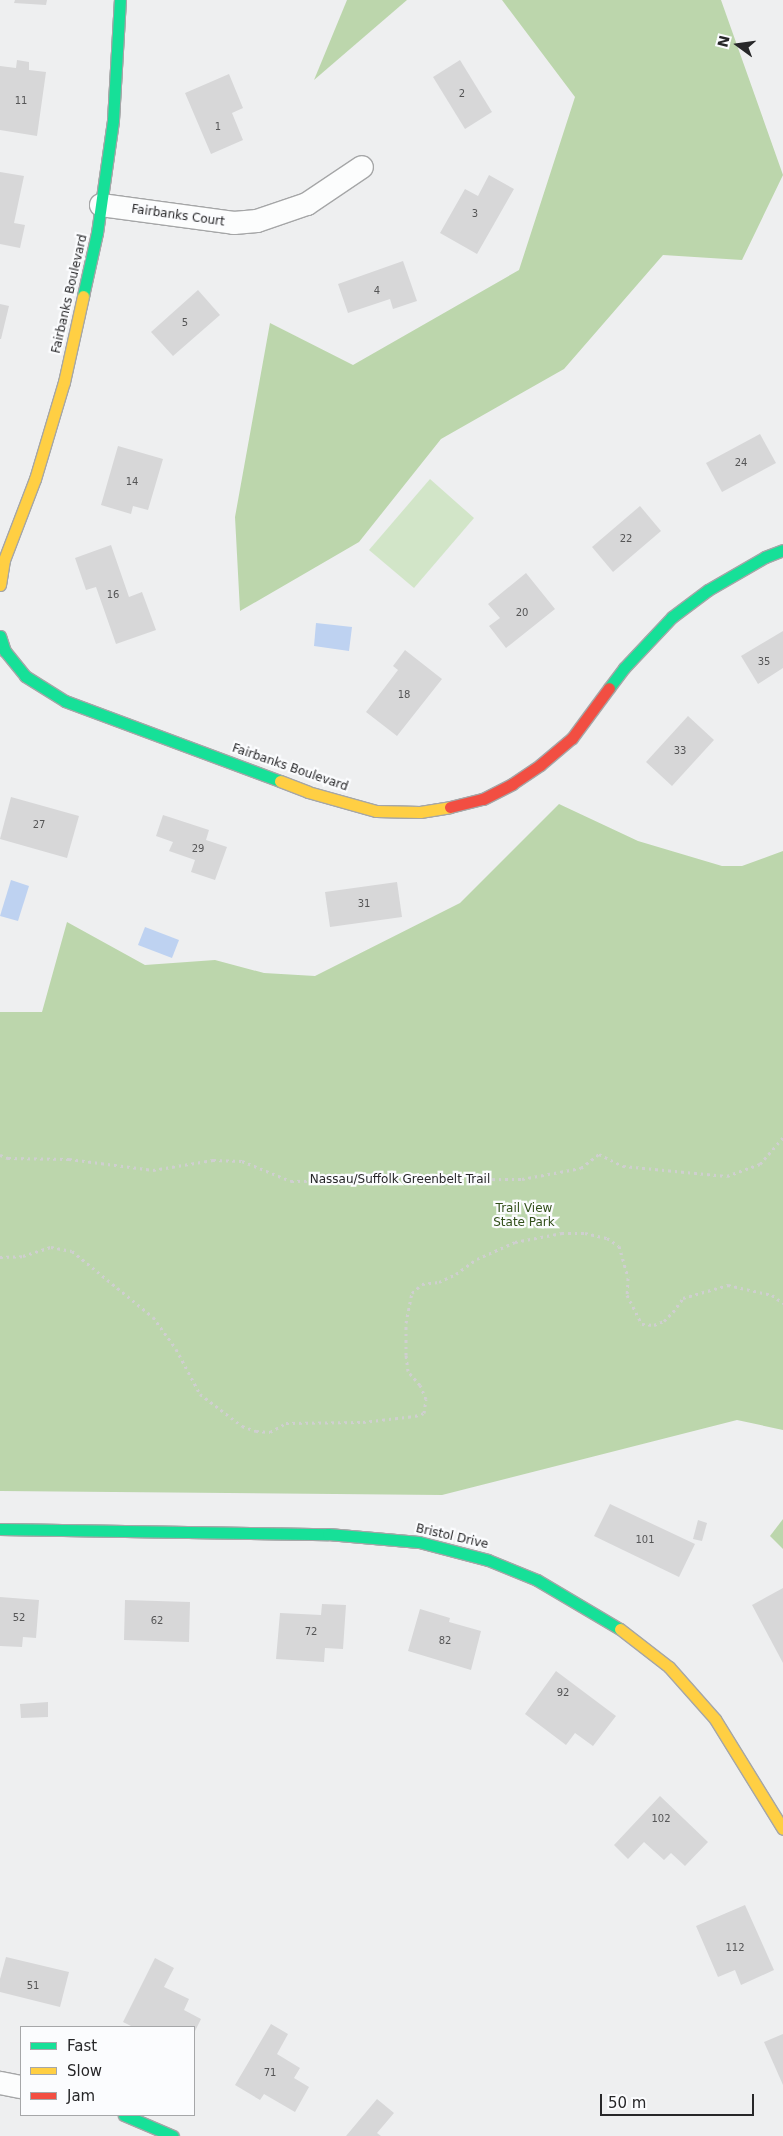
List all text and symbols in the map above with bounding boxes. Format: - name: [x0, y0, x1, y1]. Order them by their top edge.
- north arrow: [713, 20, 763, 70]
- text: N: [714, 34, 733, 49]
- house number: 2: [459, 88, 465, 100]
- house number: 11: [15, 95, 27, 107]
- house number: 1: [215, 121, 221, 133]
- street label: Fairbanks Court: [130, 202, 226, 230]
- house number: 3: [472, 208, 478, 220]
- street label: Fairbanks Boulevard: [49, 233, 91, 355]
- house number: 4: [374, 285, 380, 297]
- house number: 5: [182, 317, 188, 329]
- house number: 24: [735, 457, 747, 469]
- house number: 14: [126, 476, 138, 488]
- house number: 22: [620, 533, 632, 545]
- house number: 16: [107, 589, 119, 601]
- house number: 20: [516, 607, 528, 619]
- house number: 35: [758, 656, 770, 668]
- house number: 18: [398, 689, 410, 701]
- street label: Fairbanks Boulevard: [230, 741, 350, 795]
- house number: 33: [674, 745, 686, 757]
- house number: 27: [33, 819, 45, 831]
- house number: 29: [192, 843, 204, 855]
- house number: 31: [358, 898, 370, 910]
- street label: Nassau/Suffolk Greenbelt Trail: [310, 1173, 490, 1187]
- park label: Trail View State Park: [493, 1202, 555, 1230]
- street label: Bristol Drive: [414, 1522, 490, 1552]
- house number: 101: [635, 1534, 655, 1546]
- house number: 52: [13, 1612, 25, 1624]
- house number: 62: [151, 1615, 163, 1627]
- house number: 72: [305, 1626, 317, 1638]
- house number: 82: [439, 1635, 451, 1647]
- house number: 92: [557, 1687, 569, 1699]
- house number: 102: [651, 1813, 671, 1825]
- house number: 112: [725, 1942, 745, 1954]
- house number: 51: [27, 1980, 39, 1992]
- legend: [20, 2026, 195, 2116]
- text: Fast: [67, 2037, 97, 2055]
- text: Slow: [67, 2062, 102, 2080]
- house number: 71: [264, 2067, 276, 2079]
- scale bar: [603, 2084, 757, 2116]
- text: Jam: [67, 2087, 95, 2105]
- text: 50 m: [608, 2094, 646, 2112]

